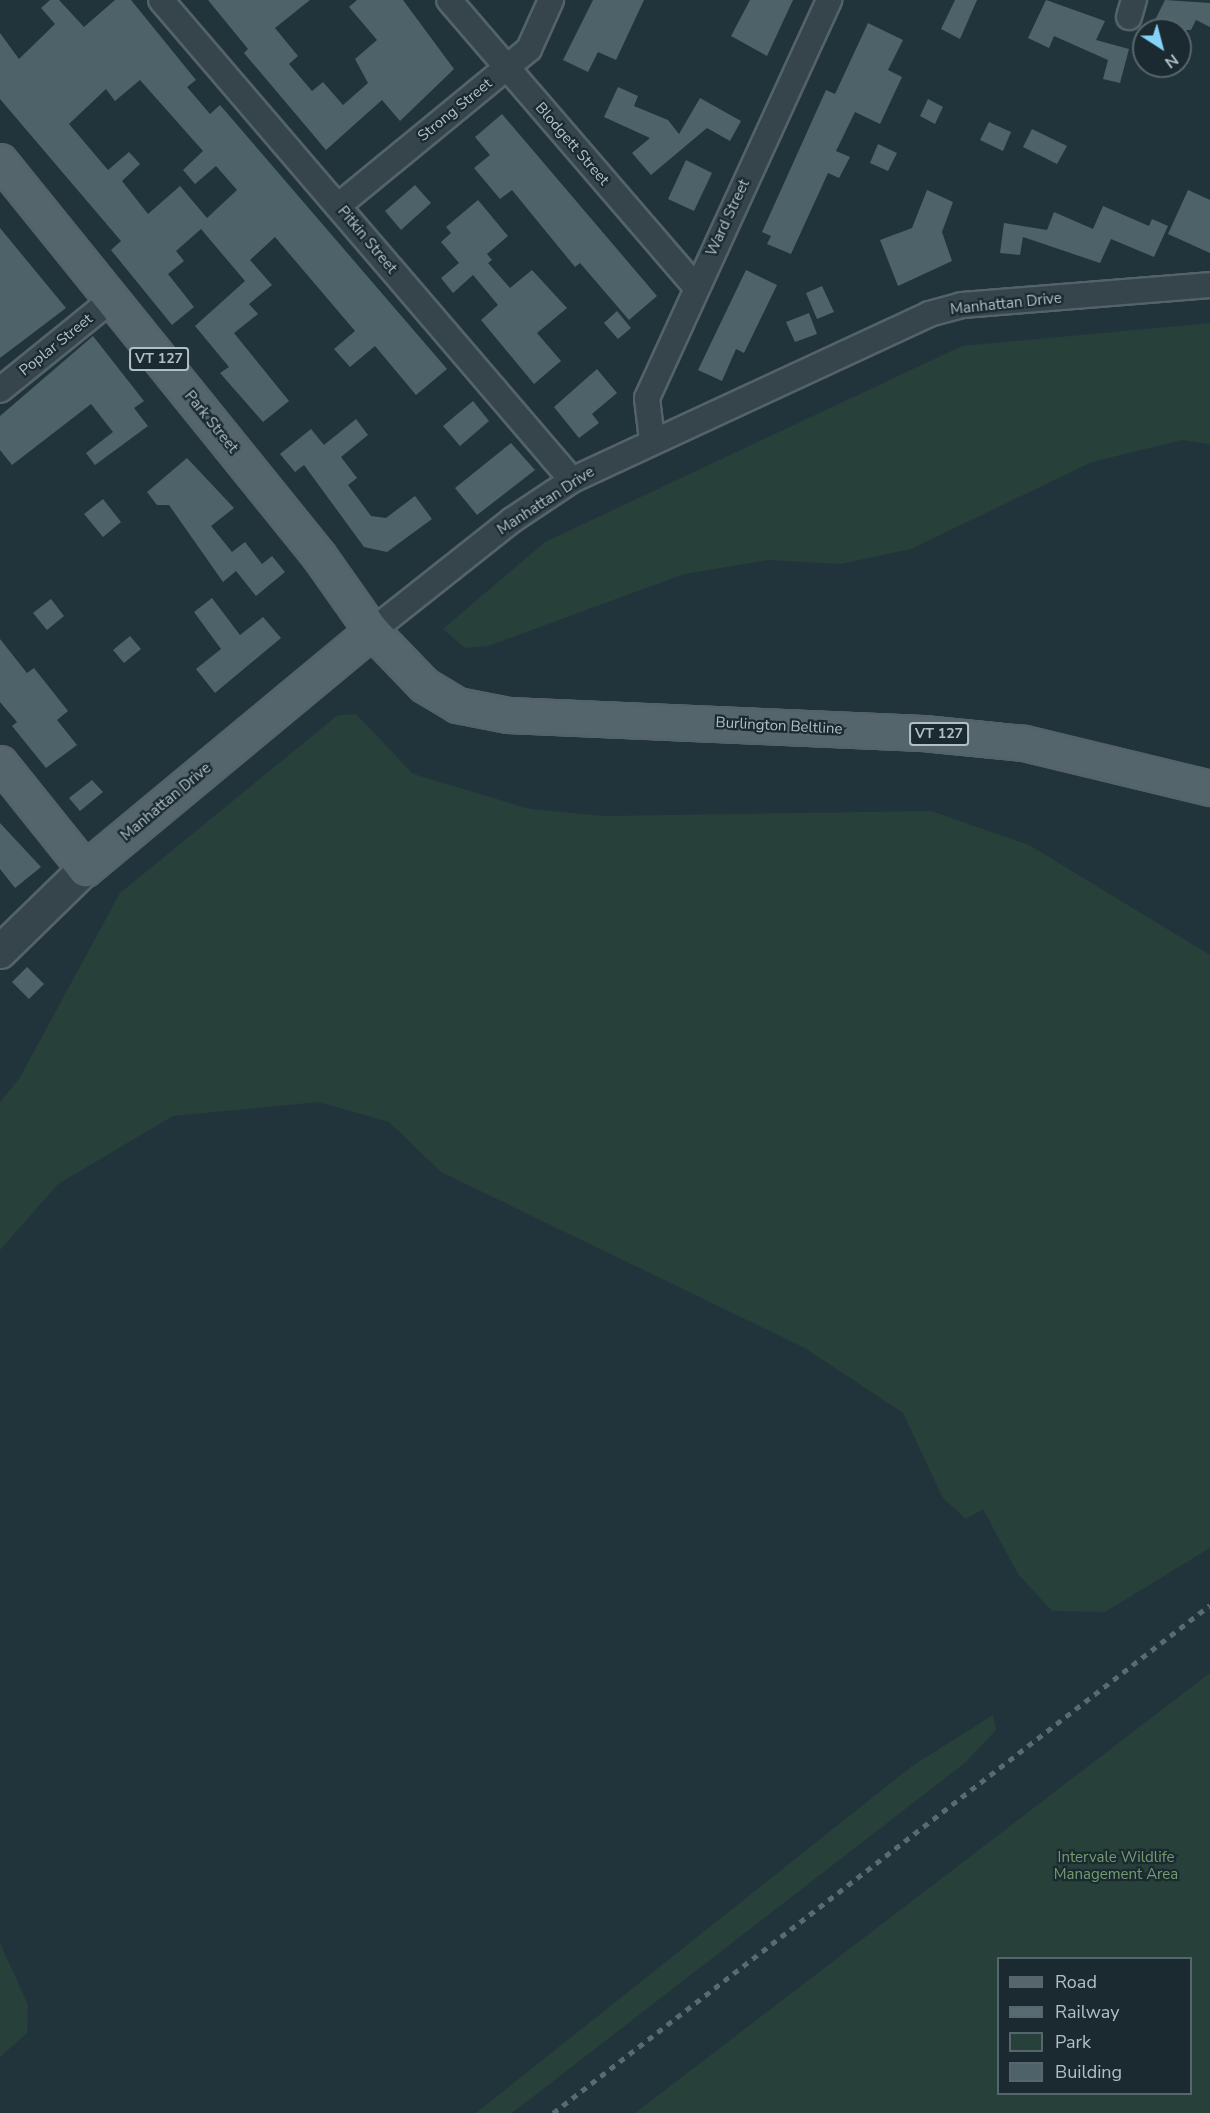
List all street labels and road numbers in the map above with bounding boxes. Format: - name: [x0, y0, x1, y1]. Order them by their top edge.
- street label: Strong Street: [414, 75, 496, 145]
- street label: Blodgett Street: [531, 99, 613, 189]
- street label: Ward Street: [702, 177, 754, 259]
- street label: Pitkin Street: [334, 203, 400, 277]
- street label: Manhattan Drive: [949, 289, 1063, 319]
- street label: Poplar Street: [16, 310, 96, 380]
- road number: VT 127: [129, 348, 189, 370]
- street label: Park Street: [180, 387, 242, 457]
- street label: Manhattan Drive: [494, 463, 598, 539]
- street label: Burlington Beltline: [715, 714, 843, 738]
- road number: VT 127: [909, 723, 969, 745]
- street label: Manhattan Drive: [117, 759, 215, 845]

